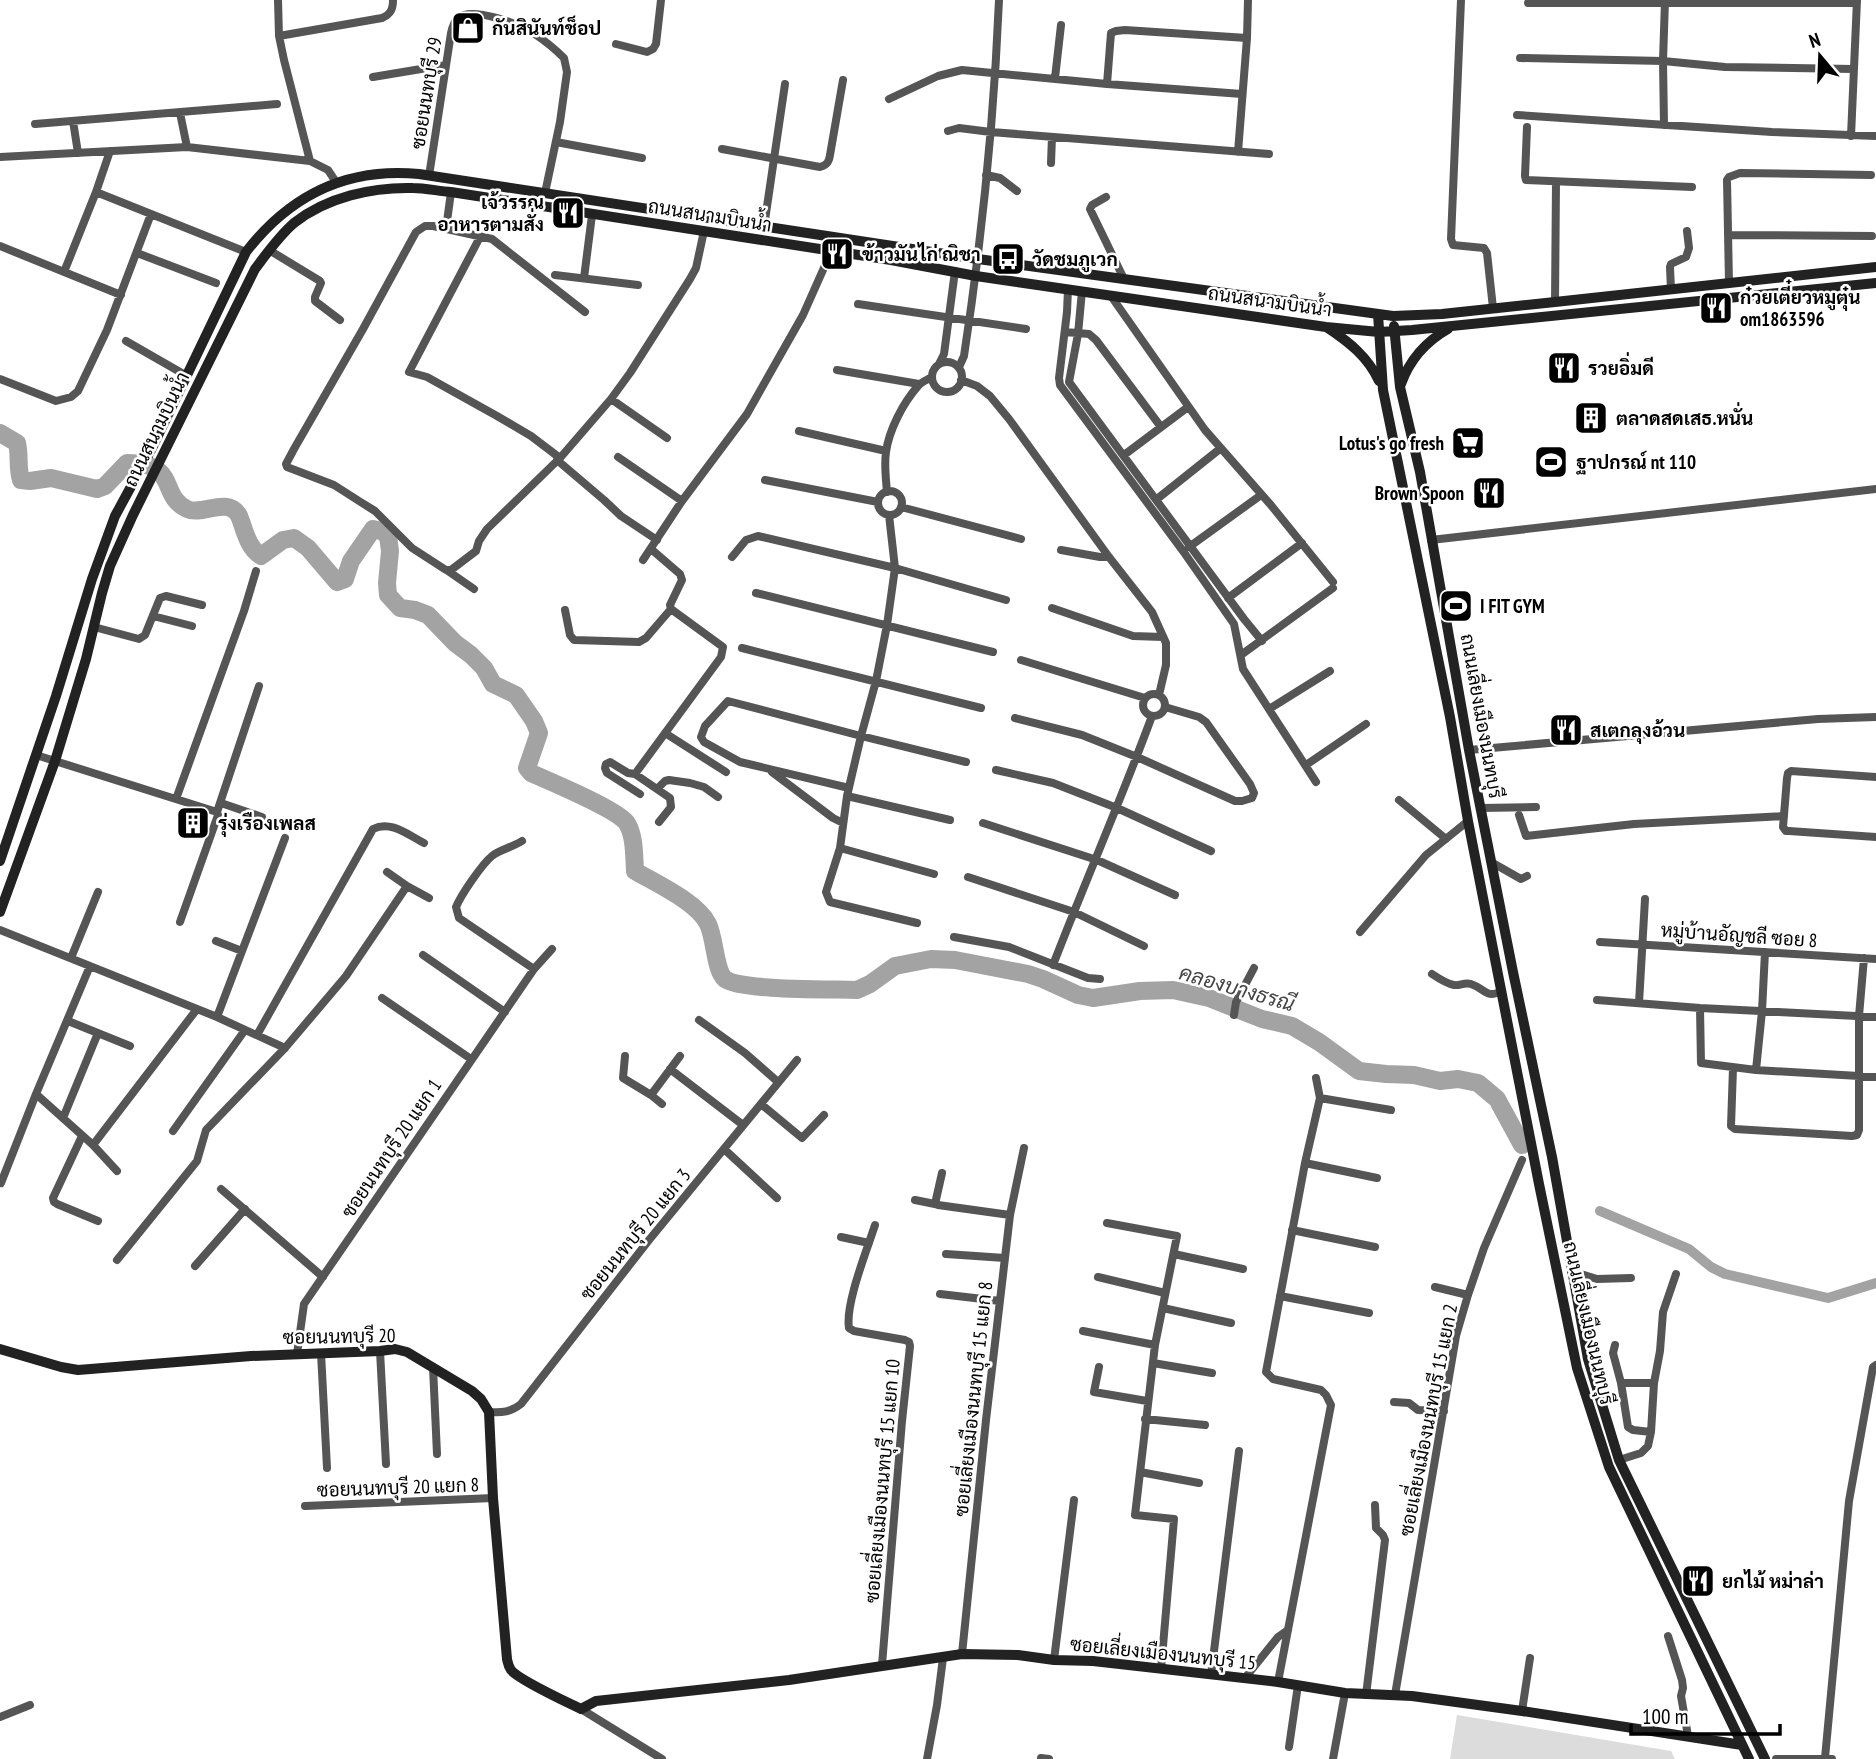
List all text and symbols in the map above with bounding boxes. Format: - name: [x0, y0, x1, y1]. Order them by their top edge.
- shop icon: กันสินันท์ช็อป: [449, 9, 487, 47]
- place label: กันสินันท์ช็อป: [492, 15, 601, 40]
- north arrow: [1785, 21, 1855, 91]
- text: N: [1806, 27, 1823, 53]
- street label: ซอยนนทบุรี 29: [405, 35, 448, 151]
- place label: เจ้วรรณ อาหารตามสั่ง: [437, 190, 544, 236]
- street label: ถนนสนามบินน้ำ: [646, 190, 774, 237]
- restaurant icon: เจ้วรรณ อาหารตามสั่ง: [549, 194, 587, 232]
- restaurant icon: ข้าวมันไก่ ณิชา: [818, 235, 856, 273]
- bus stop icon: วัดชมภูเวก: [989, 240, 1027, 278]
- place label: ข้าวมันไก่ ณิชา: [862, 242, 981, 266]
- place label: วัดชมภูเวก: [1032, 247, 1118, 273]
- street label: ถนนสนามบินน้ำ: [1206, 277, 1334, 322]
- place label: ก๋วยเตี๋ยวหมูตุ๋น om1863596: [1740, 279, 1861, 331]
- restaurant icon: ก๋วยเตี๋ยวหมูตุ๋น om1863596: [1697, 289, 1735, 327]
- restaurant icon: รวยอิ่มดี: [1545, 349, 1583, 387]
- place label: รวยอิ่มดี: [1588, 352, 1654, 380]
- street label: ถนนสนามบินน้ำ: [115, 366, 194, 490]
- building icon: ตลาดสดเสธ.หนั่น: [1572, 399, 1610, 437]
- place label: ตลาดสดเสธ.หนั่น: [1616, 402, 1753, 430]
- supermarket icon: Lotus's go fresh: [1449, 424, 1487, 462]
- place label: Lotus's go fresh: [1339, 431, 1444, 455]
- sports icon: ฐาปกรณ์ nt 110: [1532, 443, 1570, 481]
- place label: ฐาปกรณ์ nt 110: [1576, 450, 1696, 475]
- restaurant icon: Brown Spoon: [1470, 474, 1508, 512]
- place label: Brown Spoon: [1375, 481, 1464, 505]
- sports icon: I FIT GYM: [1437, 587, 1475, 625]
- place label: I FIT GYM: [1480, 594, 1545, 618]
- street label: ถนนเลี่ยงเมืองนนทบุรี: [1455, 631, 1513, 801]
- restaurant icon: สเตกลุงอ้วน: [1547, 711, 1585, 749]
- place label: สเตกลุงอ้วน: [1590, 718, 1685, 745]
- building icon: รุ่งเรืองเพลส: [174, 804, 212, 842]
- place label: รุ่งเรืองเพลส: [218, 811, 316, 838]
- street label: หมู่บ้านอัญชลี ซอย 8: [1660, 918, 1818, 954]
- water label: คลองบางธรณี: [1176, 959, 1300, 1018]
- street label: ซอยนนทบุรี 20 แยก 1: [336, 1074, 447, 1223]
- street label: ซอยนนทบุรี 20 แยก 3: [575, 1163, 696, 1305]
- street label: ถนนเลี่ยงเมืองนนทบุรี: [1558, 1238, 1624, 1407]
- street label: ซอยเลี่ยงเมืองนนทบุรี 15 แยก 8: [944, 1280, 998, 1518]
- street label: ซอยเลี่ยงเมืองนนทบุรี 15 แยก 2: [1389, 1301, 1463, 1538]
- street label: ซอยนนทบุรี 20: [282, 1323, 396, 1350]
- street label: ซอยเลี่ยงเมืองนนทบุรี 15 แยก 10: [854, 1358, 906, 1604]
- street label: ซอยนนทบุรี 20 แยก 8: [316, 1472, 480, 1503]
- restaurant icon: ยกไม้ หม่าล่า: [1679, 1562, 1717, 1600]
- place label: ยกไม้ หม่าล่า: [1722, 1569, 1824, 1593]
- street label: ซอยเลี่ยงเมืองนนทบุรี 15: [1069, 1626, 1258, 1676]
- scale bar: [1631, 1692, 1780, 1736]
- text: 100 m: [1642, 1703, 1688, 1730]

